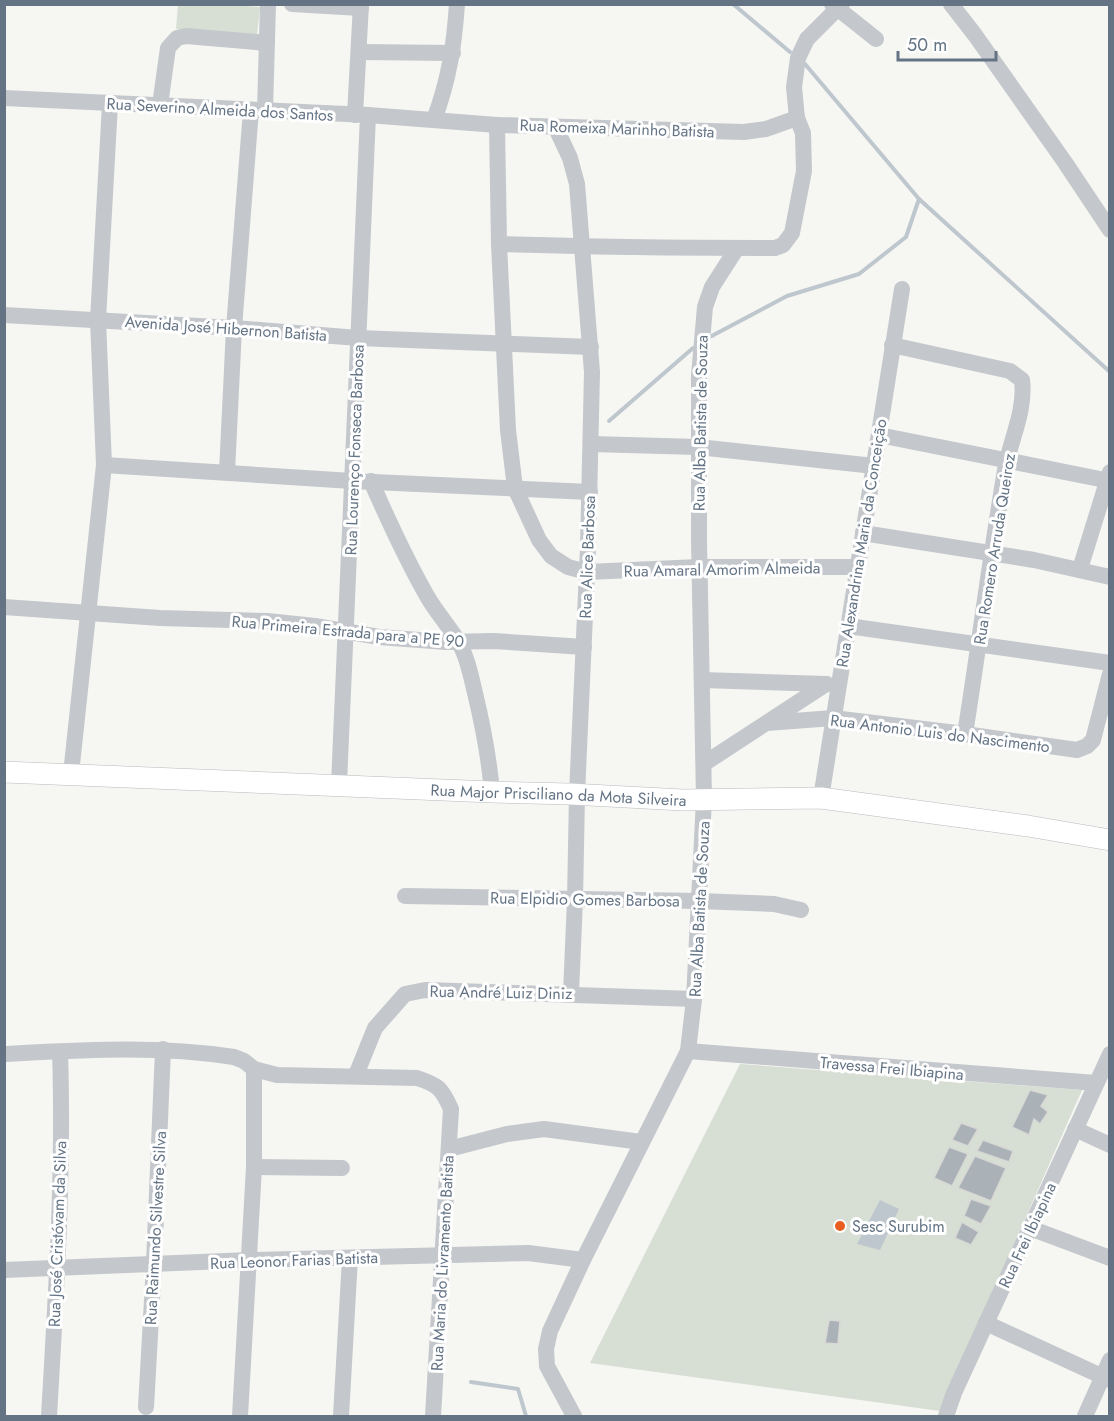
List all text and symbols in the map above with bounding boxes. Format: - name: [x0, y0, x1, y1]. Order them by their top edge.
- scale bar: [898, 24, 996, 62]
- text: 50 m: [907, 32, 947, 58]
- street label: Rua Severino Almeida dos Santos: [106, 92, 334, 127]
- street label: Rua Romeixa Marinho Batista: [519, 114, 715, 143]
- street label: Avenida José Hibernon Batista: [124, 310, 328, 347]
- street label: Rua Alba Batista de Souza: [687, 335, 714, 511]
- street label: Rua Lourenço Fonseca Barbosa: [339, 344, 370, 556]
- street label: Rua Alexandrina Maria da Conceição: [830, 417, 893, 669]
- street label: Rua Romero Arruda Queiroz: [968, 451, 1021, 646]
- street label: Rua Alice Barbosa: [574, 495, 601, 619]
- street label: Rua Amaral Amorim Almeida: [623, 556, 821, 583]
- street label: Rua Primeira Estrada para a PE 90: [231, 610, 465, 653]
- street label: Rua Antonio Luis do Nascimento: [829, 709, 1051, 758]
- street label: Rua Major Prisciliano da Mota Silveira: [430, 778, 687, 812]
- street label: Rua Alba Batista de Souza: [683, 820, 716, 998]
- street label: Rua Elpidio Gomes Barbosa: [490, 886, 680, 913]
- street label: Rua André Luiz Diniz: [429, 980, 573, 1005]
- street label: Travessa Frei Ibiapina: [819, 1051, 965, 1086]
- street label: Rua Raimundo Silvestre Silva: [139, 1130, 172, 1326]
- street label: Rua José Cristóvam da Silva: [43, 1141, 72, 1328]
- street label: Rua Maria do Livramento Batista: [425, 1155, 460, 1371]
- street label: Rua Frei Ibiapina: [993, 1179, 1062, 1292]
- place label: Sesc Surubim: [852, 1215, 945, 1238]
- marker: Sesc Surubim: [833, 1219, 847, 1233]
- street label: Rua Leonor Farias Batista: [210, 1246, 378, 1275]

